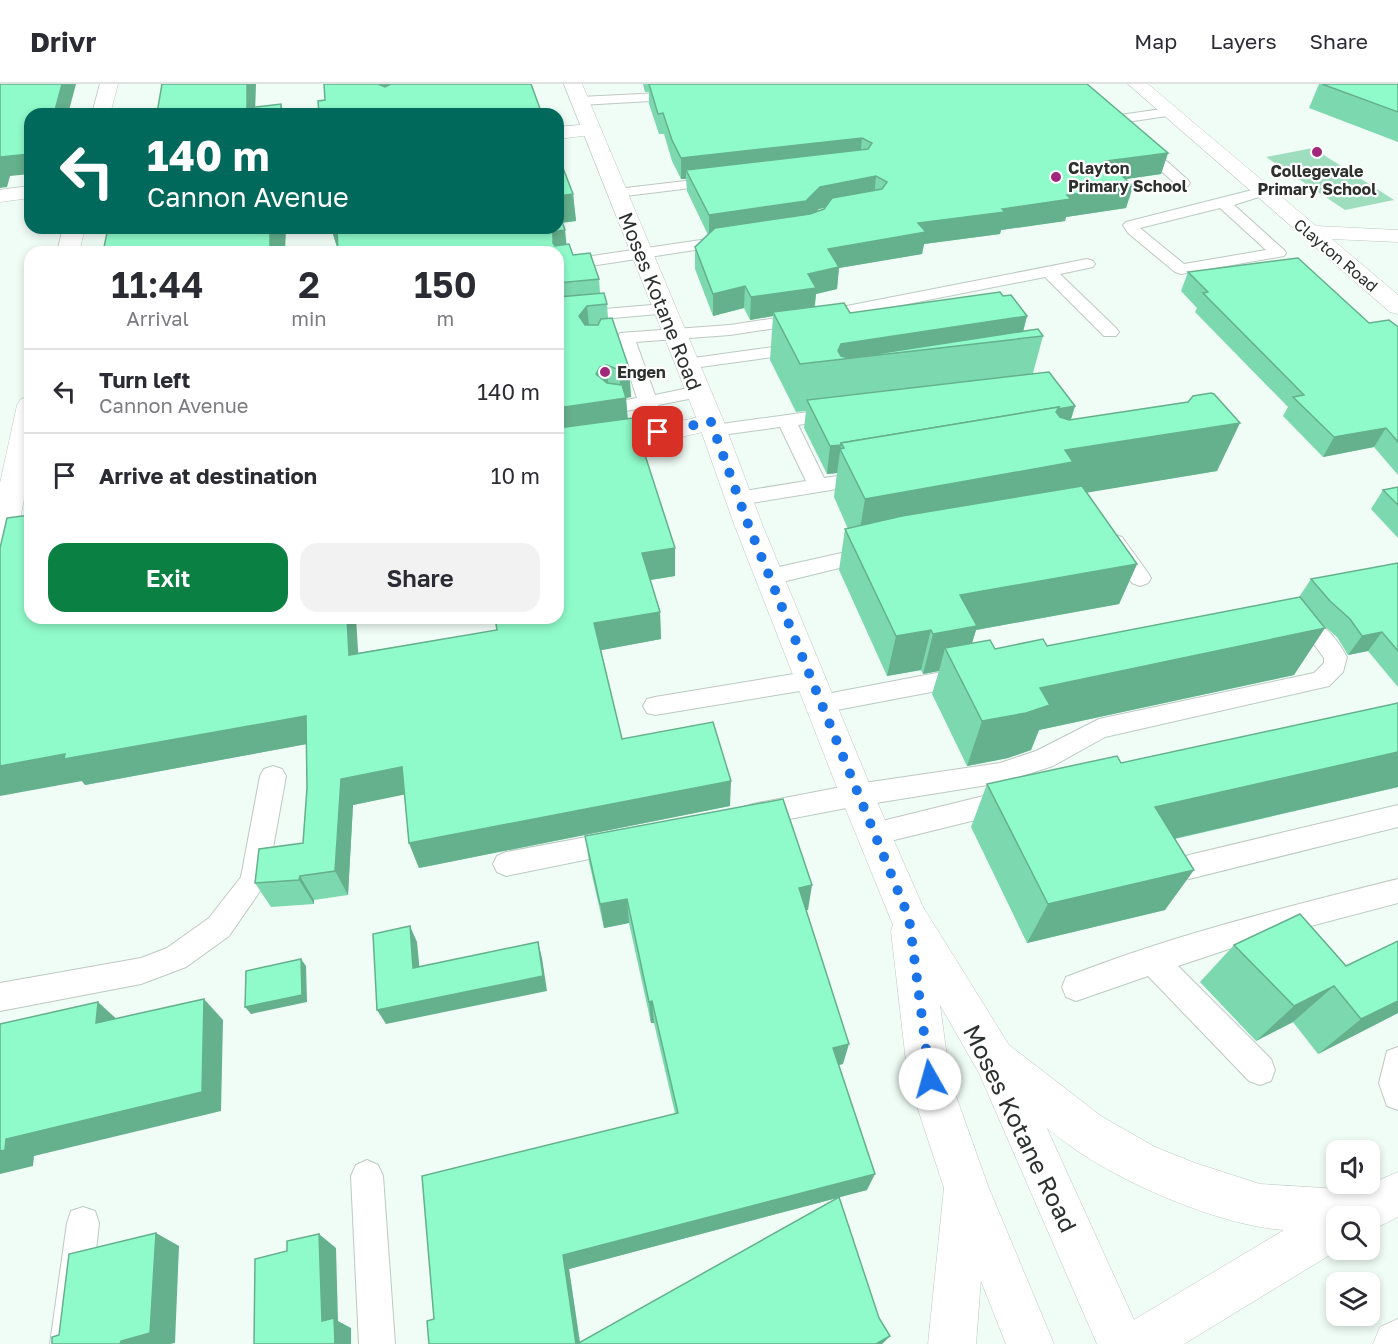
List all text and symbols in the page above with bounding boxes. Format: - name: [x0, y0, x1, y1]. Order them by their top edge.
- text: Drivr: [30, 25, 96, 58]
- text: Map: [1134, 28, 1177, 54]
- text: Layers: [1210, 28, 1277, 54]
- text: Share: [1310, 28, 1368, 54]
- text: 140 m: [147, 130, 269, 180]
- icon: left: [48, 132, 126, 210]
- marker: Collegevale Primary School: [1310, 145, 1324, 159]
- place label: Clayton Primary School: [1068, 158, 1188, 196]
- place label: Collegevale Primary School: [1257, 161, 1377, 199]
- marker: Clayton Primary School: [1049, 170, 1063, 184]
- text: Cannon Avenue: [147, 181, 349, 213]
- street label: Moses Kotane Road: [614, 209, 708, 393]
- street label: Clayton Road: [1290, 214, 1382, 296]
- text: 11:44: [111, 263, 204, 306]
- text: 2: [298, 263, 320, 306]
- text: 150: [414, 263, 477, 306]
- text: Arrival: [126, 306, 189, 330]
- text: min: [291, 306, 327, 330]
- text: m: [436, 306, 454, 330]
- place label: Engen: [617, 362, 666, 382]
- marker: Engen: [598, 365, 612, 379]
- text: Turn left: [99, 366, 190, 393]
- icon: left: [48, 375, 81, 408]
- text: 140 m: [477, 378, 540, 405]
- text: Cannon Avenue: [99, 393, 248, 417]
- pin: [632, 406, 683, 457]
- icon: arrive: [641, 415, 674, 448]
- icon: arrive: [48, 459, 81, 492]
- text: Arrive at destination: [99, 462, 317, 489]
- text: 10 m: [491, 462, 540, 489]
- button: Exit: [48, 543, 288, 612]
- button: Share: [300, 543, 540, 612]
- street label: Moses Kotane Road: [958, 1019, 1084, 1237]
- position arrow: [898, 1047, 962, 1111]
- map controls: [1326, 1140, 1380, 1326]
- button: sound: [1326, 1140, 1380, 1194]
- button: search: [1326, 1206, 1380, 1260]
- button: layers: [1326, 1272, 1380, 1326]

